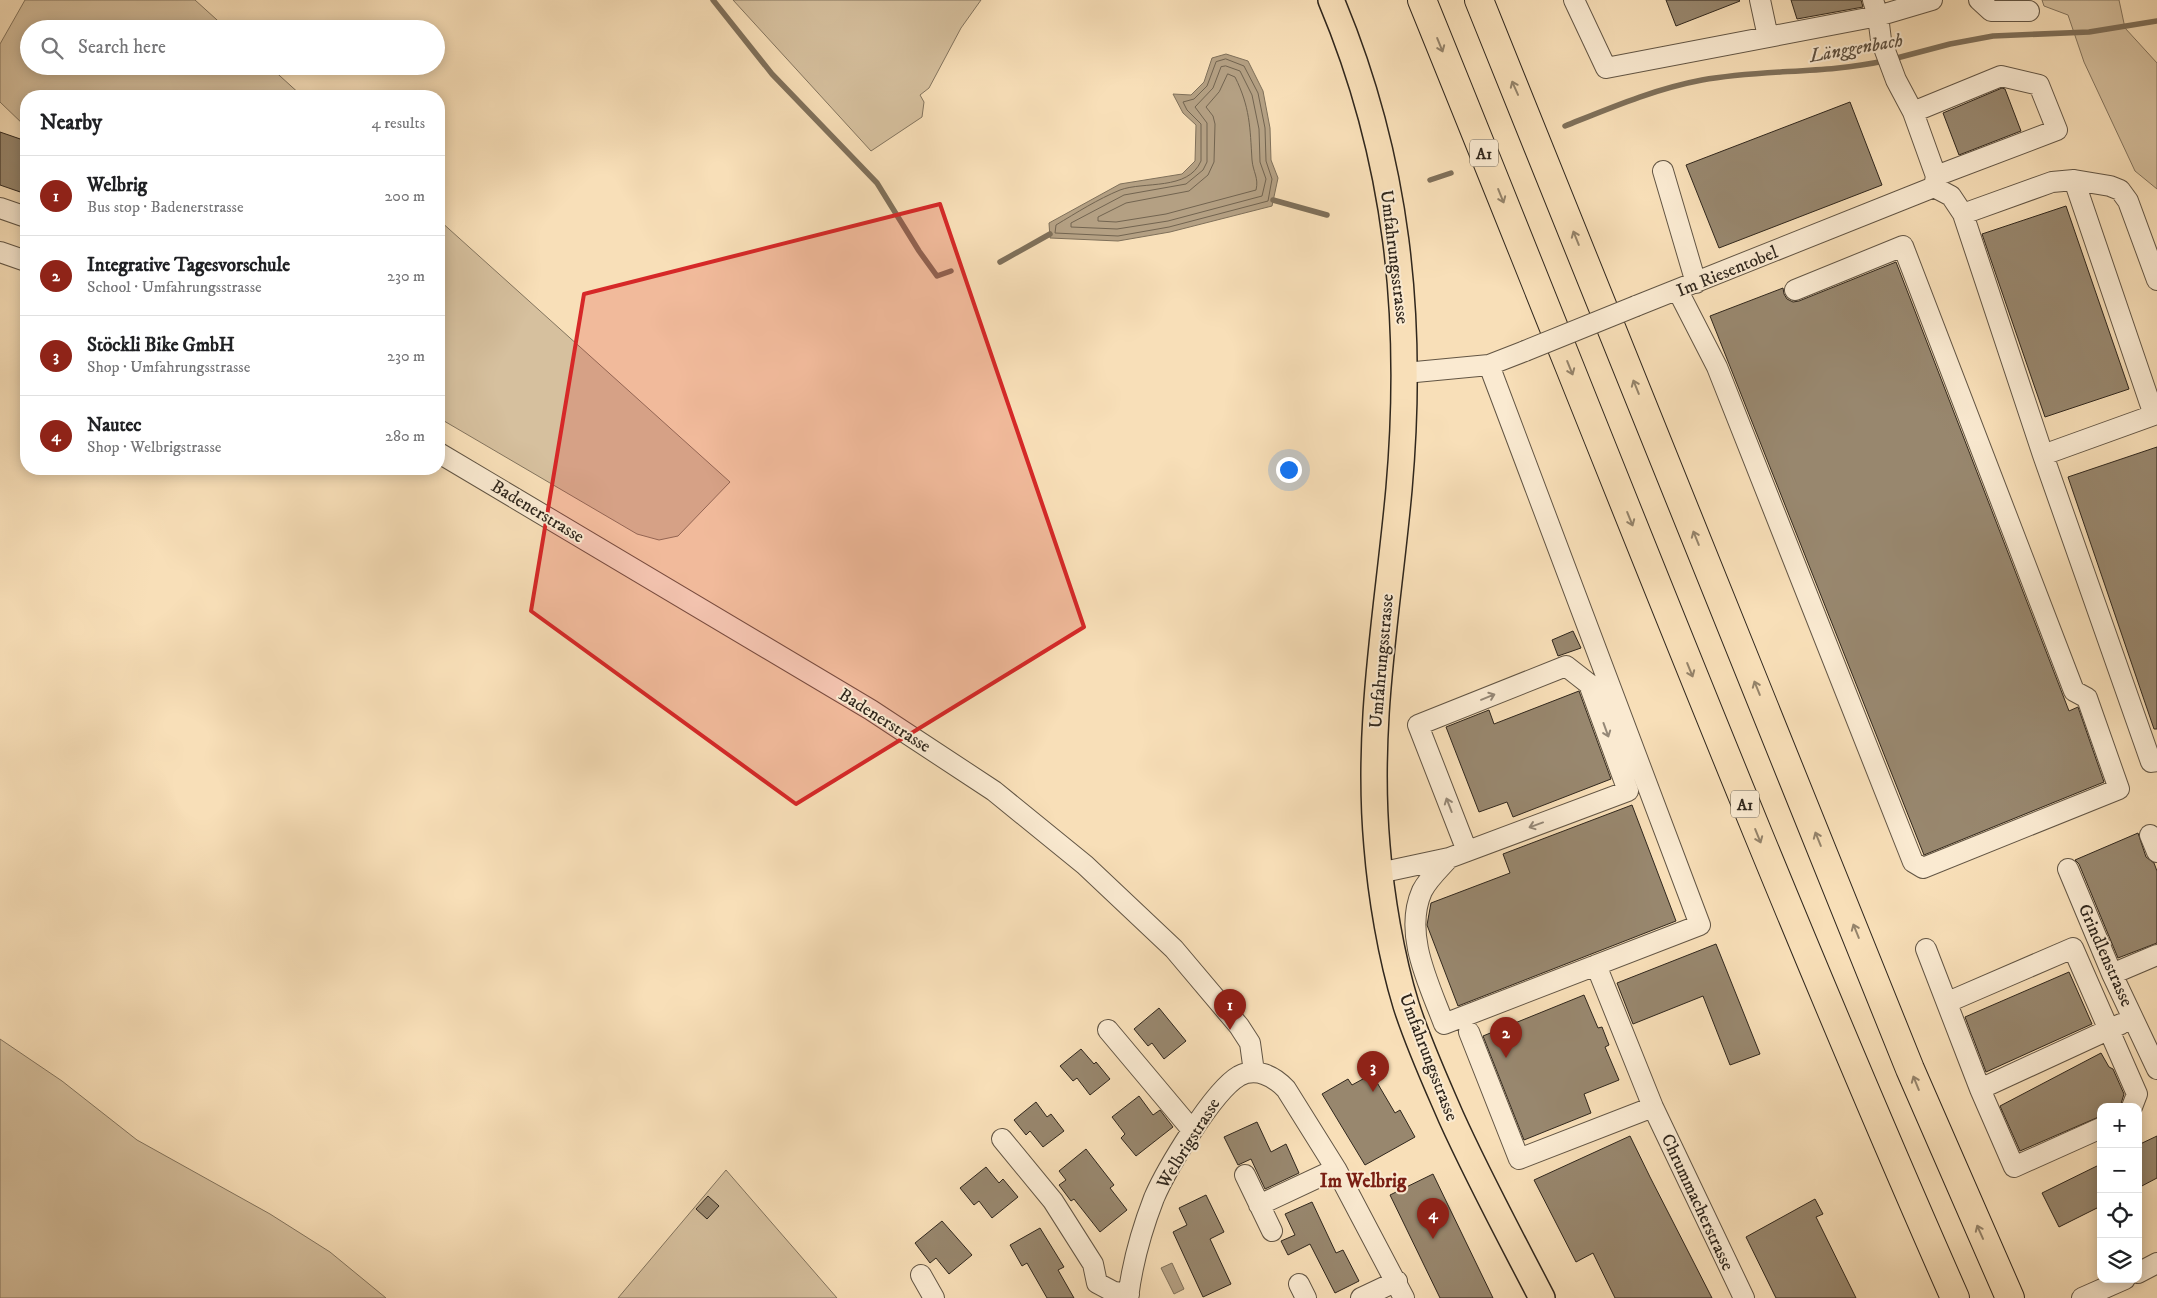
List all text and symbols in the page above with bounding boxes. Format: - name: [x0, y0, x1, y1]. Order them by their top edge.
- search box: [20, 20, 445, 75]
- water label: Länggenbach: [1807, 29, 1905, 68]
- icon: search: [38, 34, 66, 62]
- text: Search here: [78, 36, 166, 59]
- one-way arrow: [1436, 37, 1445, 52]
- one-way arrow: [1510, 81, 1520, 96]
- text: Nearby: [40, 110, 102, 136]
- text: 4 results: [372, 113, 425, 133]
- road number: A1: [1470, 140, 1498, 167]
- text: Welbrig: [87, 174, 147, 197]
- text: 1: [53, 186, 59, 206]
- text: 200 m: [384, 186, 425, 206]
- one-way arrow: [1497, 188, 1506, 203]
- street label: Umfahrungsstrasse: [1375, 189, 1413, 325]
- text: Bus stop · Badenerstrasse: [87, 197, 244, 217]
- one-way arrow: [1571, 231, 1580, 246]
- street label: Im Riesentobel: [1673, 241, 1782, 302]
- text: Integrative Tagesvorschule: [87, 254, 290, 277]
- text: 2: [52, 266, 60, 286]
- text: 230 m: [387, 266, 425, 286]
- text: School · Umfahrungsstrasse: [87, 277, 262, 297]
- text: Stöckli Bike GmbH: [87, 334, 235, 357]
- text: 3: [53, 346, 59, 366]
- text: 230 m: [387, 346, 425, 366]
- text: Shop · Umfahrungsstrasse: [87, 357, 250, 377]
- one-way arrow: [1565, 360, 1575, 375]
- one-way arrow: [1631, 380, 1640, 395]
- text: Nautec: [87, 414, 142, 437]
- text: 4: [51, 426, 61, 446]
- text: 280 m: [385, 426, 425, 446]
- text: Shop · Welbrigstrasse: [87, 437, 221, 457]
- your location: [1276, 457, 1302, 483]
- street label: Badenerstrasse: [487, 475, 588, 548]
- one-way arrow: [1626, 511, 1635, 526]
- one-way arrow: [1691, 530, 1700, 545]
- street label: Umfahrungsstrasse: [1365, 593, 1399, 729]
- one-way arrow: [1686, 662, 1696, 677]
- one-way arrow: [1752, 681, 1761, 696]
- street label: Badenerstrasse: [834, 684, 935, 758]
- one-way arrow: [1480, 691, 1495, 701]
- one-way arrow: [1602, 722, 1611, 738]
- road number: A1: [1731, 791, 1759, 818]
- one-way arrow: [1444, 798, 1453, 814]
- one-way arrow: [1528, 821, 1544, 830]
- one-way arrow: [1755, 829, 1764, 844]
- one-way arrow: [1813, 832, 1823, 847]
- street label: Grindlenstrasse: [2073, 901, 2138, 1010]
- one-way arrow: [1851, 924, 1860, 939]
- pin: 1: [1214, 989, 1246, 1030]
- street label: Umfahrungsstrasse: [1394, 990, 1463, 1124]
- pin: 2: [1490, 1017, 1522, 1058]
- pin: 3: [1357, 1051, 1389, 1092]
- one-way arrow: [1911, 1076, 1920, 1091]
- street label: Welbrigstrasse: [1152, 1094, 1225, 1194]
- map controls: [2097, 1103, 2142, 1283]
- button: +: [2097, 1103, 2142, 1148]
- street label: Chrummacherstrasse: [1656, 1131, 1738, 1274]
- button: −: [2097, 1148, 2142, 1193]
- district label: Im Welbrig: [1320, 1170, 1407, 1193]
- button: locate: [2097, 1193, 2142, 1238]
- pin: 4: [1417, 1198, 1449, 1239]
- one-way arrow: [1975, 1225, 1985, 1240]
- button: layers: [2097, 1238, 2142, 1283]

